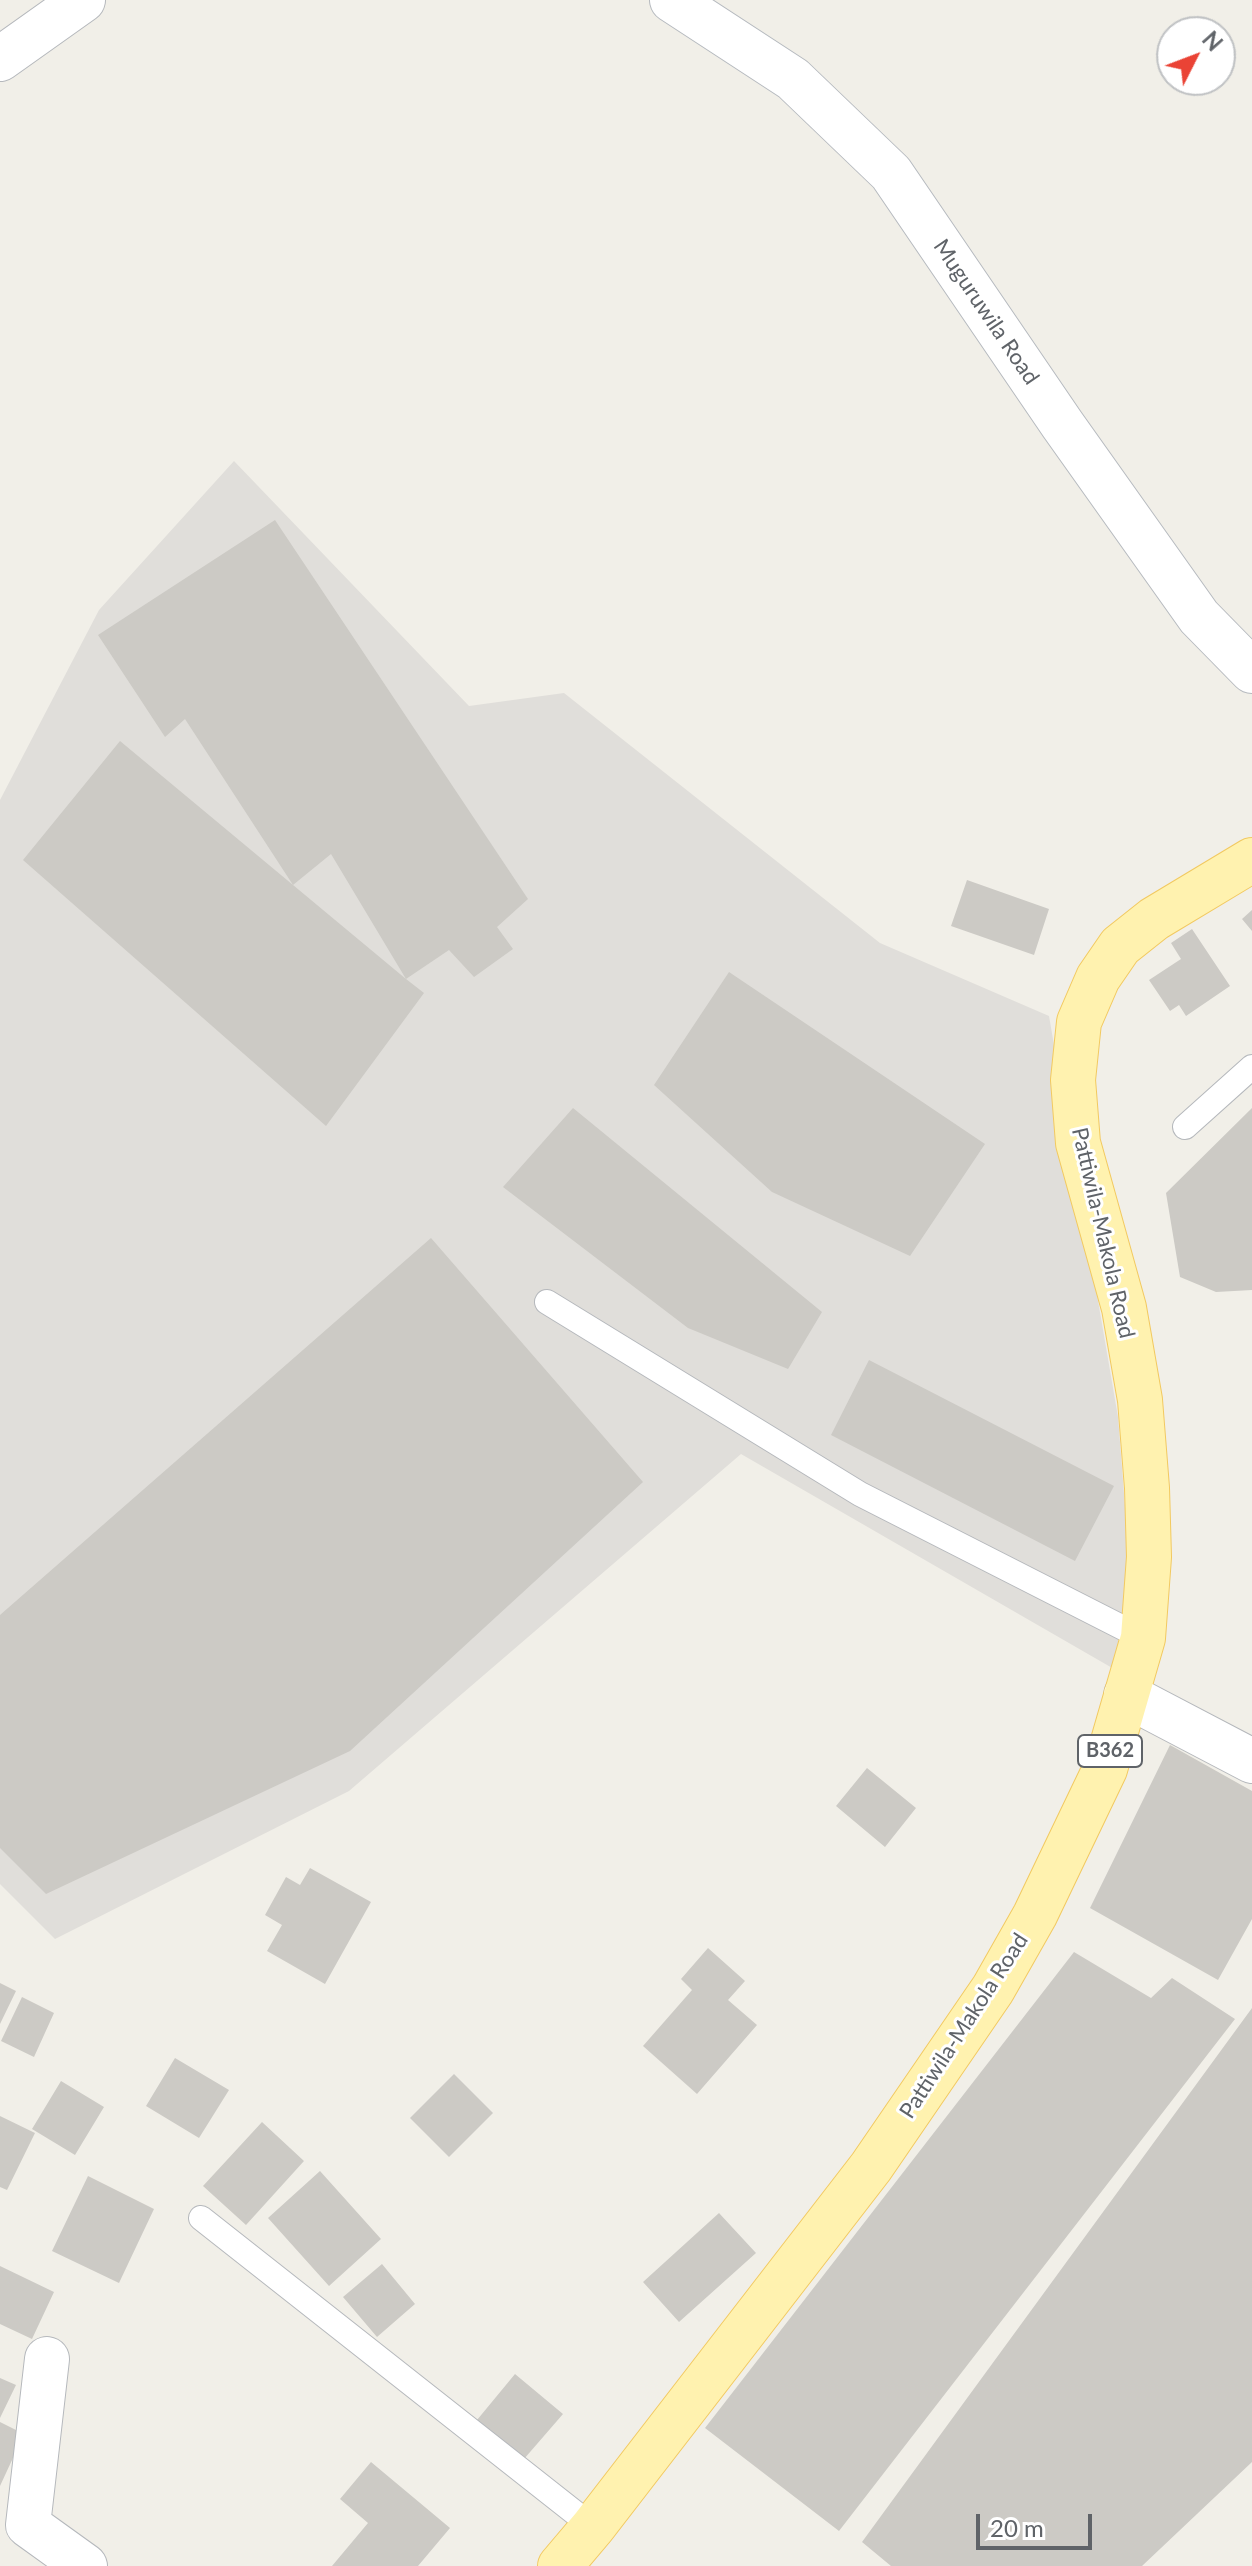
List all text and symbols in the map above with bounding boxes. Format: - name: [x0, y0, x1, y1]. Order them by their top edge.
- north arrow: [1156, 16, 1236, 96]
- text: N: [1197, 26, 1228, 56]
- street label: Muguruwila Road: [928, 234, 1044, 390]
- street label: Pattiwila-Makola Road: [1066, 1125, 1140, 1341]
- road number: B362: [1078, 1735, 1142, 1767]
- street label: Pattiwila-Makola Road: [894, 1928, 1034, 2124]
- scale bar: [980, 2498, 1096, 2548]
- text: 20 m: [990, 2513, 1044, 2542]

